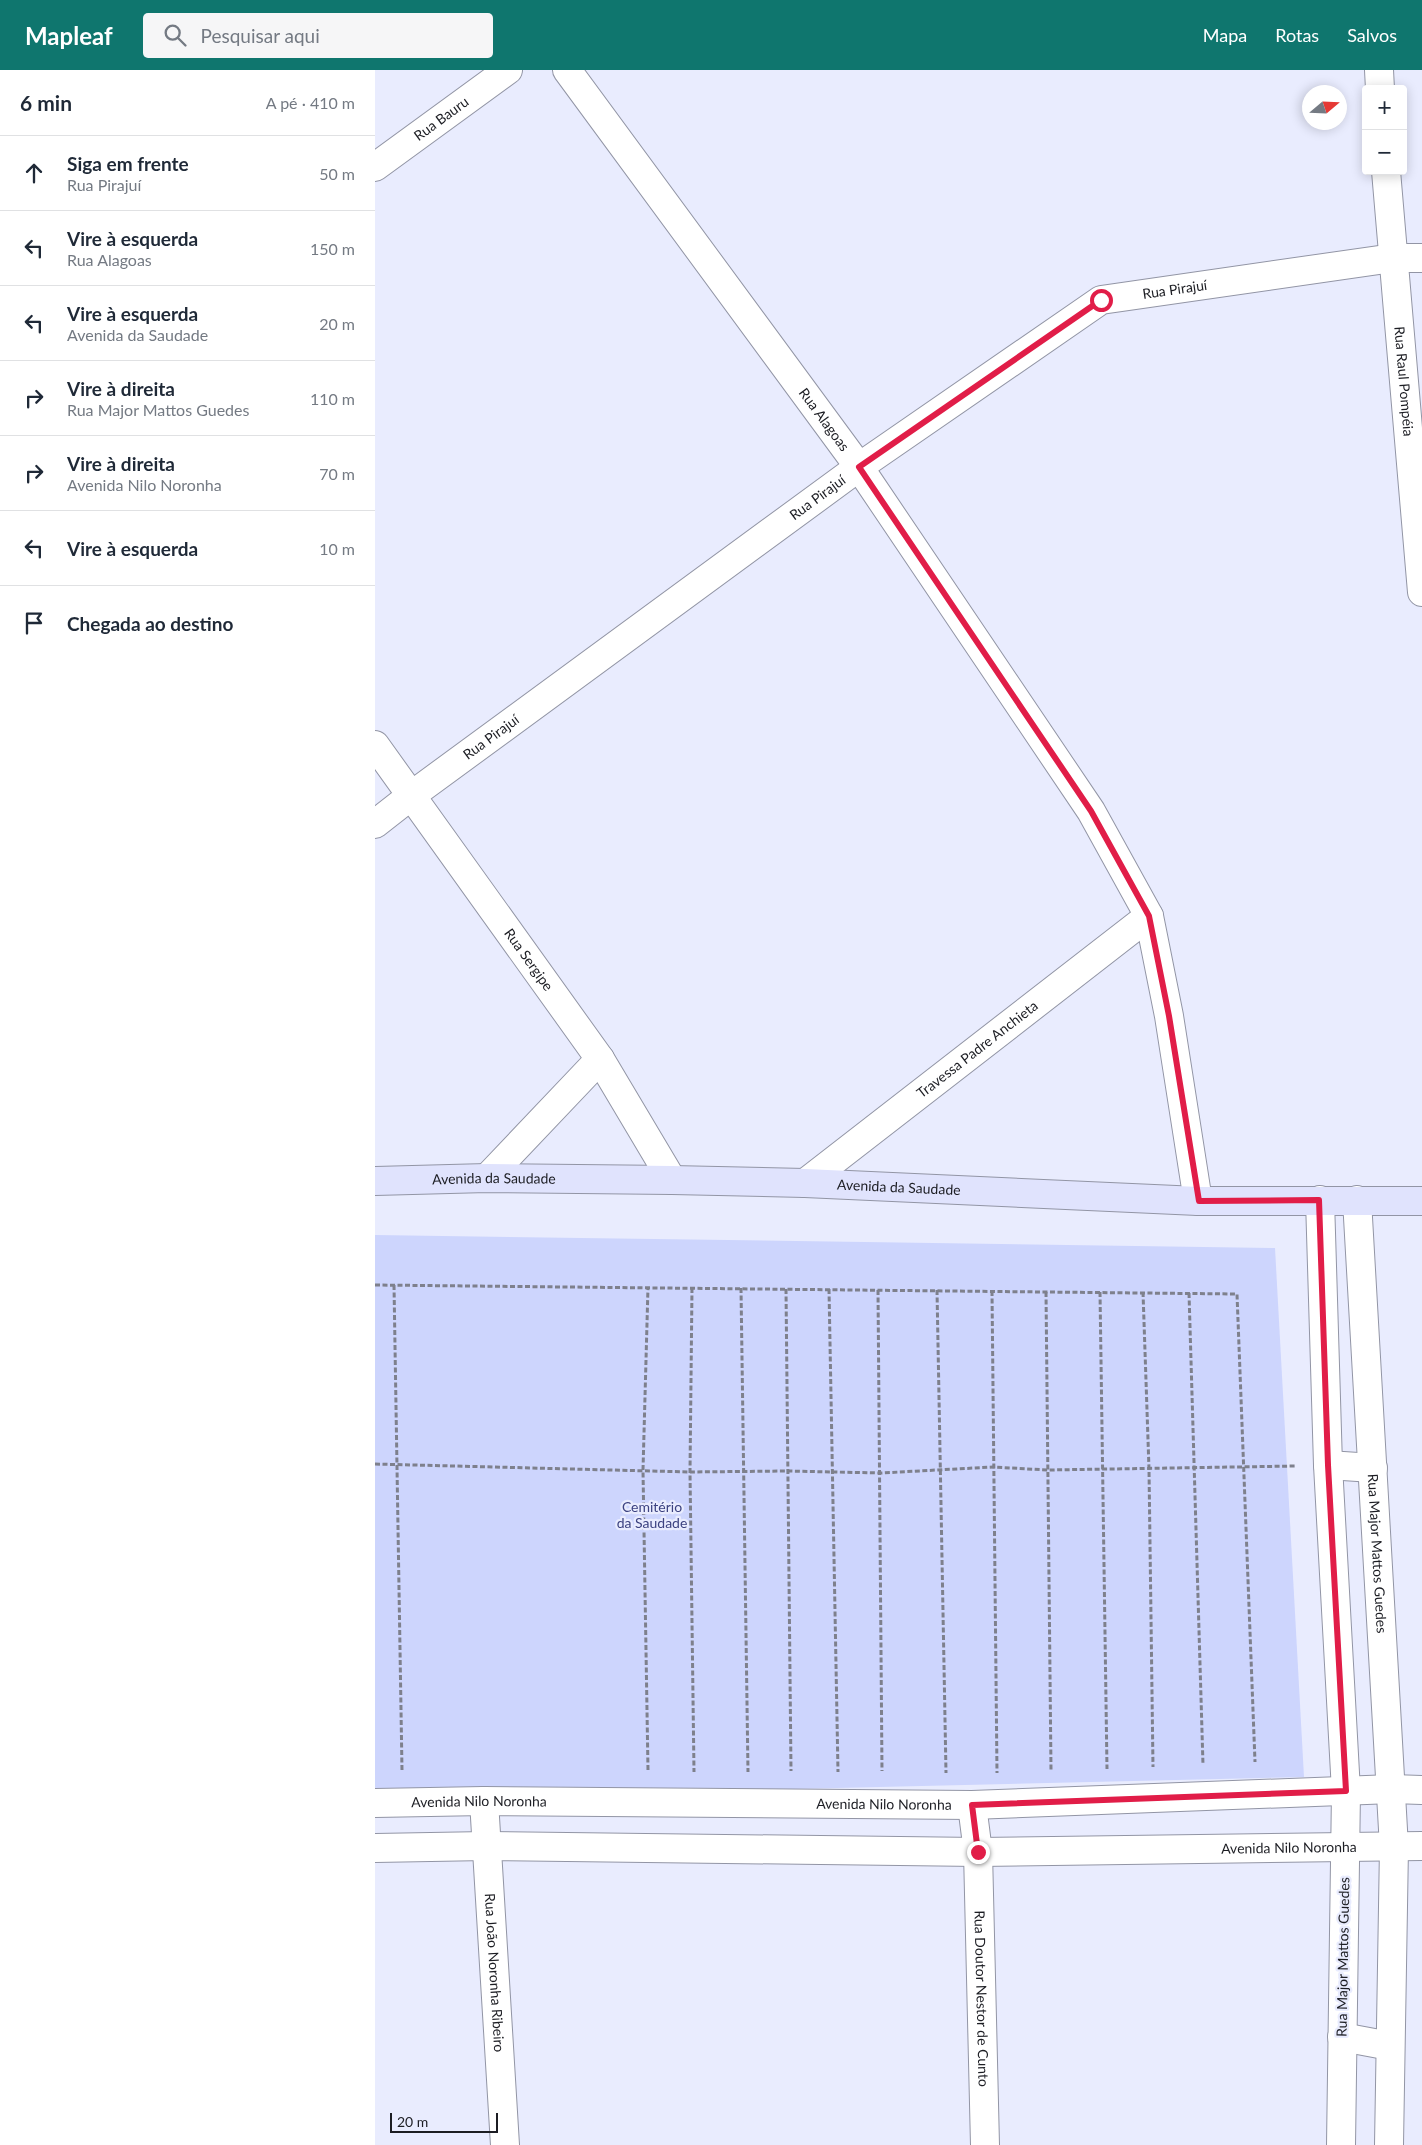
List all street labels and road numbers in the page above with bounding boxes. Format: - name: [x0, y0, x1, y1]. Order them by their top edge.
- street label: Rua Bauru: [410, 93, 472, 144]
- street label: Rua Pirajuí: [1141, 276, 1209, 302]
- street label: Rua Raul Pompéia: [1391, 325, 1418, 437]
- street label: Rua Alagoas: [796, 384, 853, 454]
- street label: Rua Pirajuí: [786, 471, 849, 523]
- street label: Rua Pirajuí: [459, 710, 522, 763]
- street label: Rua Sergipe: [501, 925, 557, 994]
- street label: Travessa Padre Anchieta: [913, 997, 1041, 1101]
- street label: Avenida da Saudade: [432, 1169, 556, 1187]
- street label: Avenida da Saudade: [837, 1175, 961, 1198]
- street label: Rua Major Mattos Guedes: [1365, 1473, 1391, 1634]
- street label: Avenida Nilo Noronha: [411, 1792, 547, 1810]
- street label: Avenida Nilo Noronha: [816, 1795, 952, 1813]
- street label: Avenida Nilo Noronha: [1221, 1838, 1357, 1857]
- street label: Rua Major Mattos Guedes: [1333, 1877, 1352, 2037]
- street label: Rua João Noronha Ribeiro: [482, 1893, 508, 2053]
- street label: Rua Doutor Nestor de Cunto: [971, 1910, 993, 2087]

